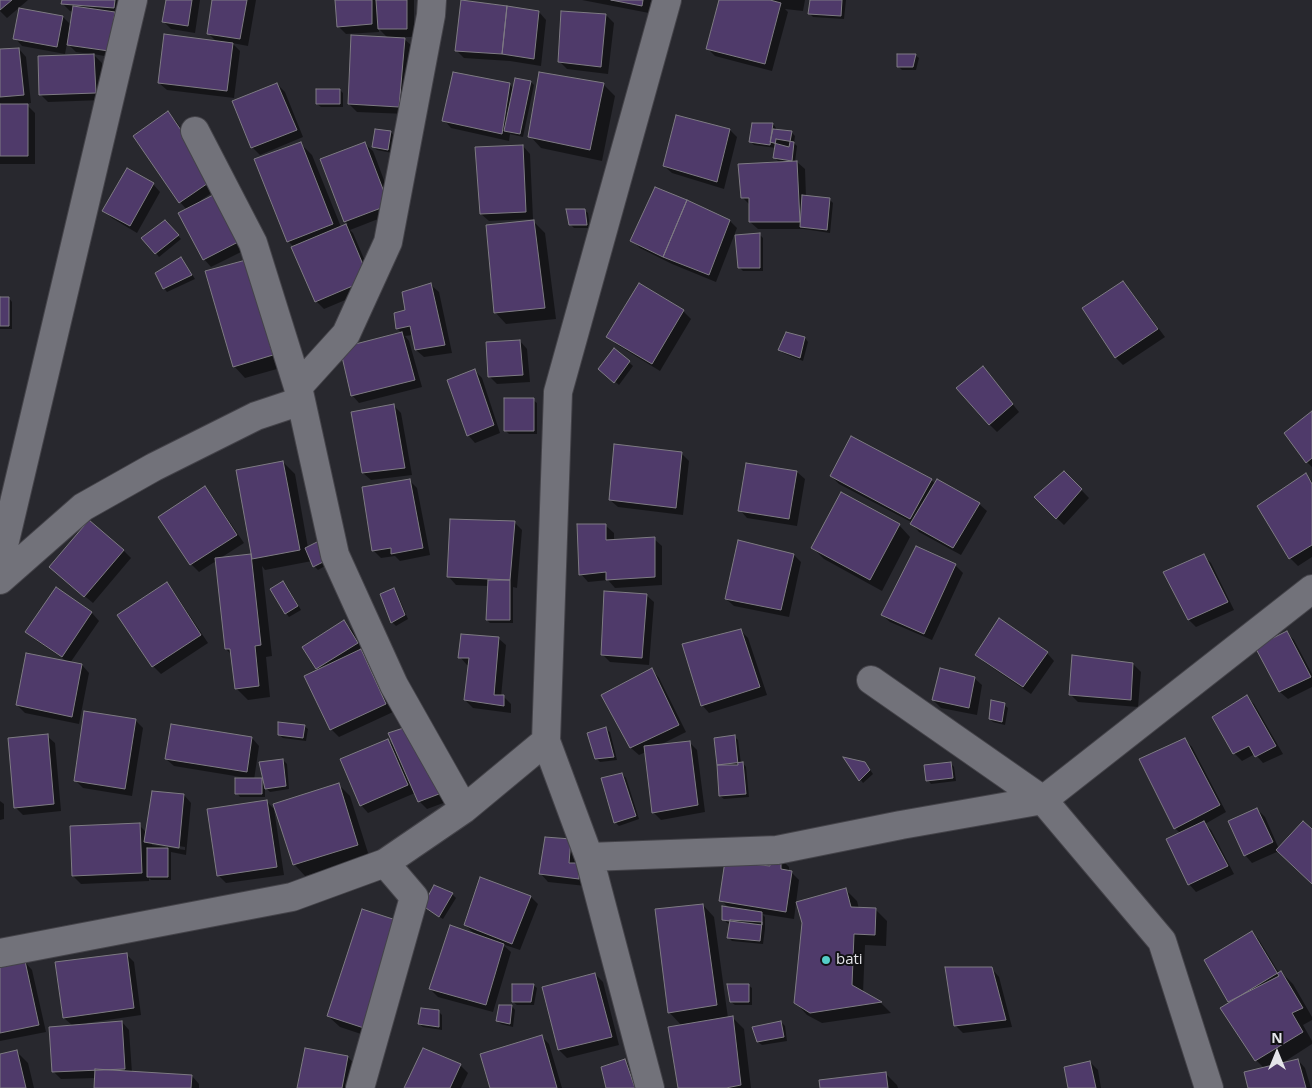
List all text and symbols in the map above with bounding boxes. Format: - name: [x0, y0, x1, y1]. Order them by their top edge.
- place label: bati: [836, 951, 863, 969]
- marker: bati: [820, 954, 832, 966]
- north arrow: [1252, 1028, 1302, 1078]
- text: N: [1271, 1028, 1283, 1047]

